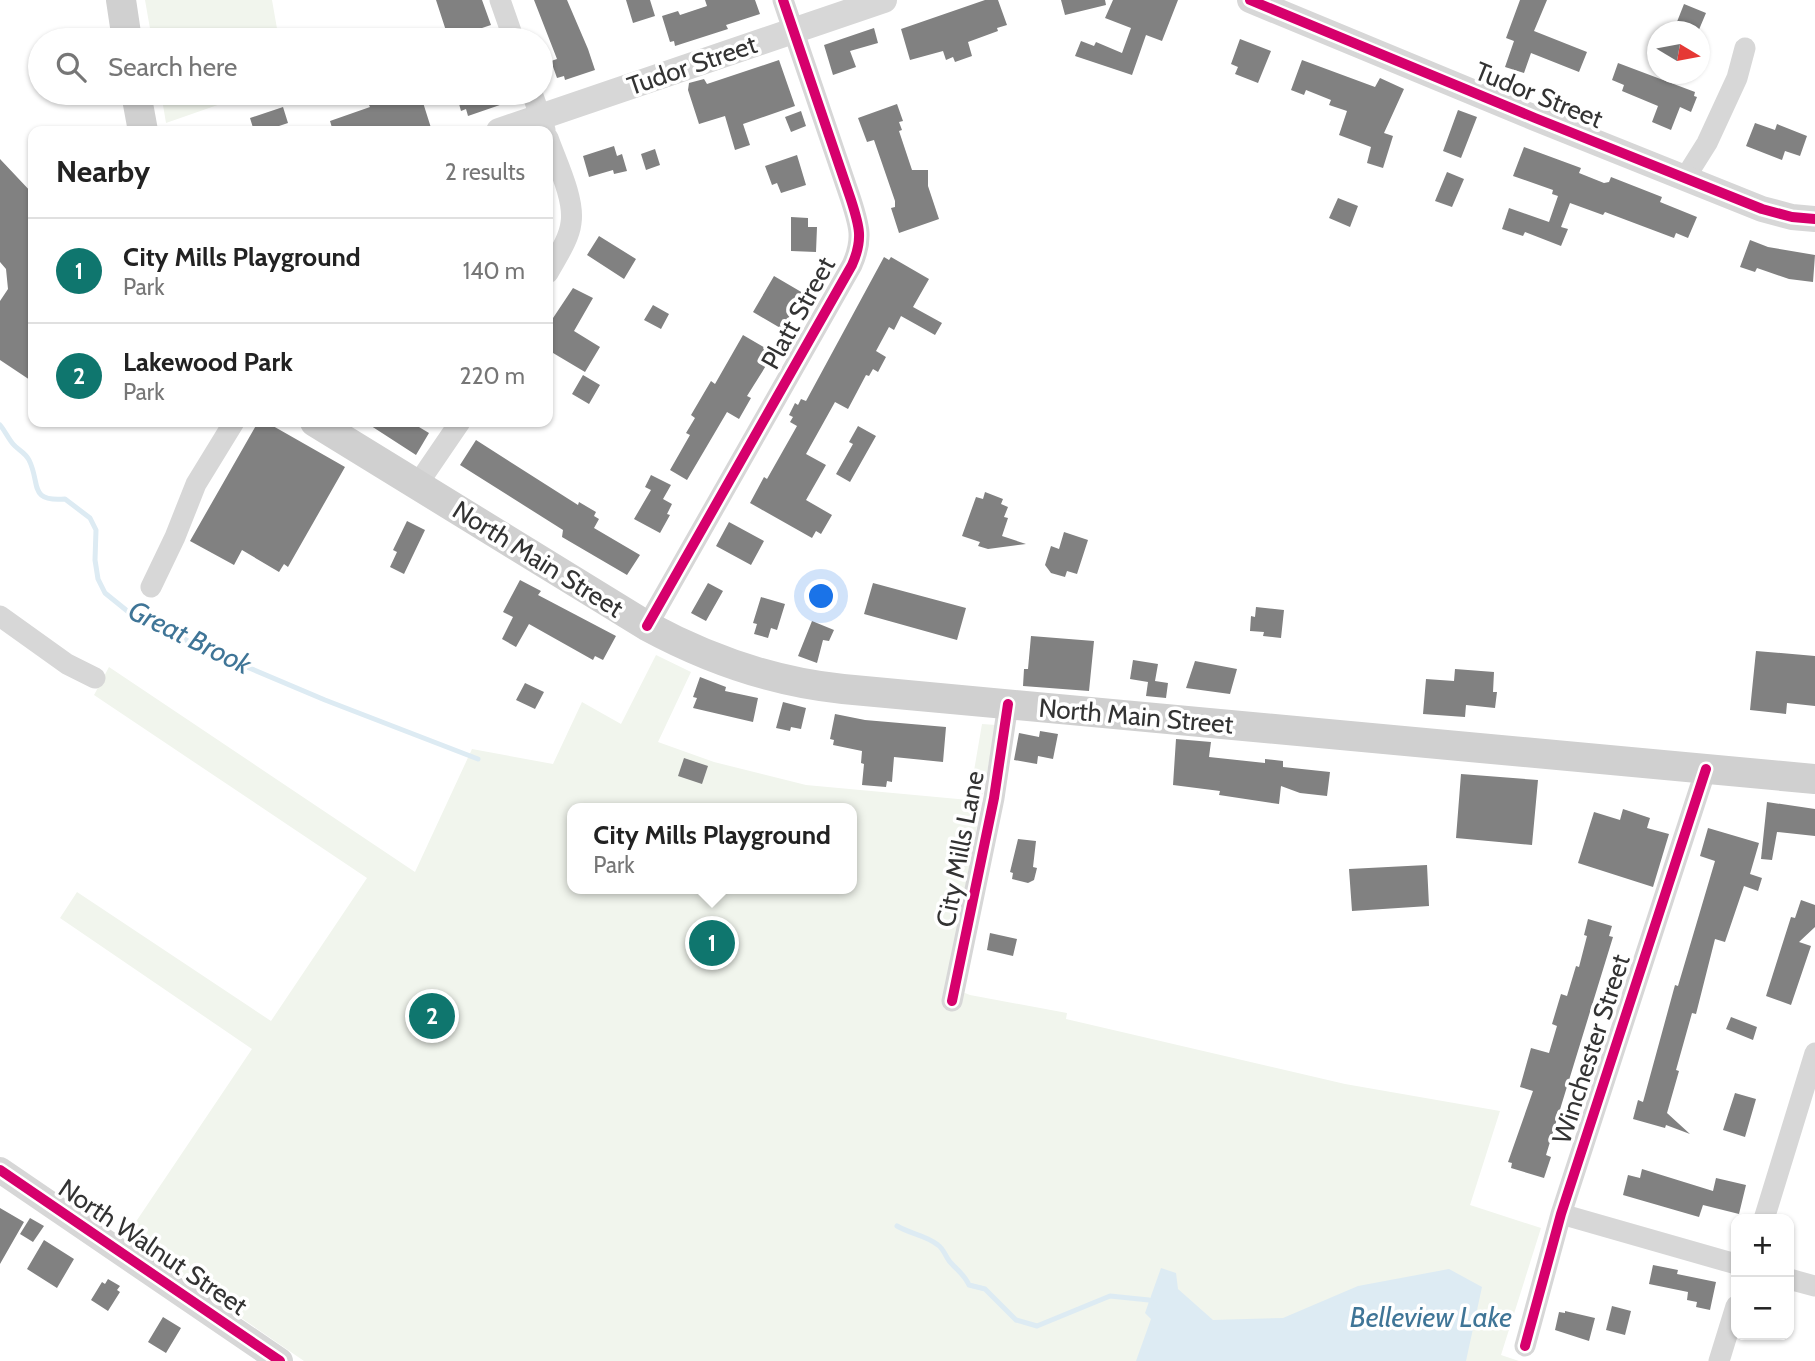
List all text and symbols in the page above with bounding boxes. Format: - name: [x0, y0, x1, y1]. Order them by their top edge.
- north arrow: [1647, 21, 1710, 84]
- search box: [28, 28, 553, 105]
- street label: Tudor Street: [623, 28, 761, 102]
- icon: search: [52, 48, 90, 86]
- text: Search here: [108, 51, 237, 83]
- street label: Tudor Street: [1470, 55, 1608, 135]
- text: Nearby: [56, 153, 150, 190]
- text: 2 results: [445, 158, 525, 186]
- text: City Mills Playground: [123, 241, 361, 273]
- street label: Platt Street: [754, 251, 842, 375]
- text: 1: [75, 257, 83, 285]
- text: 140 m: [463, 257, 525, 285]
- text: Park: [123, 273, 164, 301]
- text: Lakewood Park: [123, 346, 293, 378]
- text: 2: [73, 362, 85, 390]
- text: 220 m: [459, 362, 525, 390]
- text: Park: [123, 378, 164, 406]
- street label: North Main Street: [447, 494, 629, 624]
- your location: [804, 579, 838, 613]
- water label: Great Brook: [123, 593, 258, 682]
- street label: North Main Street: [1037, 692, 1235, 740]
- street label: City Mills Lane: [929, 768, 991, 930]
- popup: [567, 803, 857, 894]
- text: City Mills Playground: [593, 819, 831, 851]
- text: Park: [593, 851, 635, 879]
- pin: 1: [689, 917, 735, 969]
- street label: Winchester Street: [1545, 950, 1637, 1148]
- pin: 2: [409, 990, 455, 1042]
- street label: North Walnut Street: [52, 1172, 254, 1322]
- map controls: [1731, 1214, 1794, 1340]
- button: +: [1731, 1214, 1794, 1277]
- button: −: [1731, 1277, 1794, 1340]
- water label: Belleview Lake: [1350, 1300, 1512, 1334]

